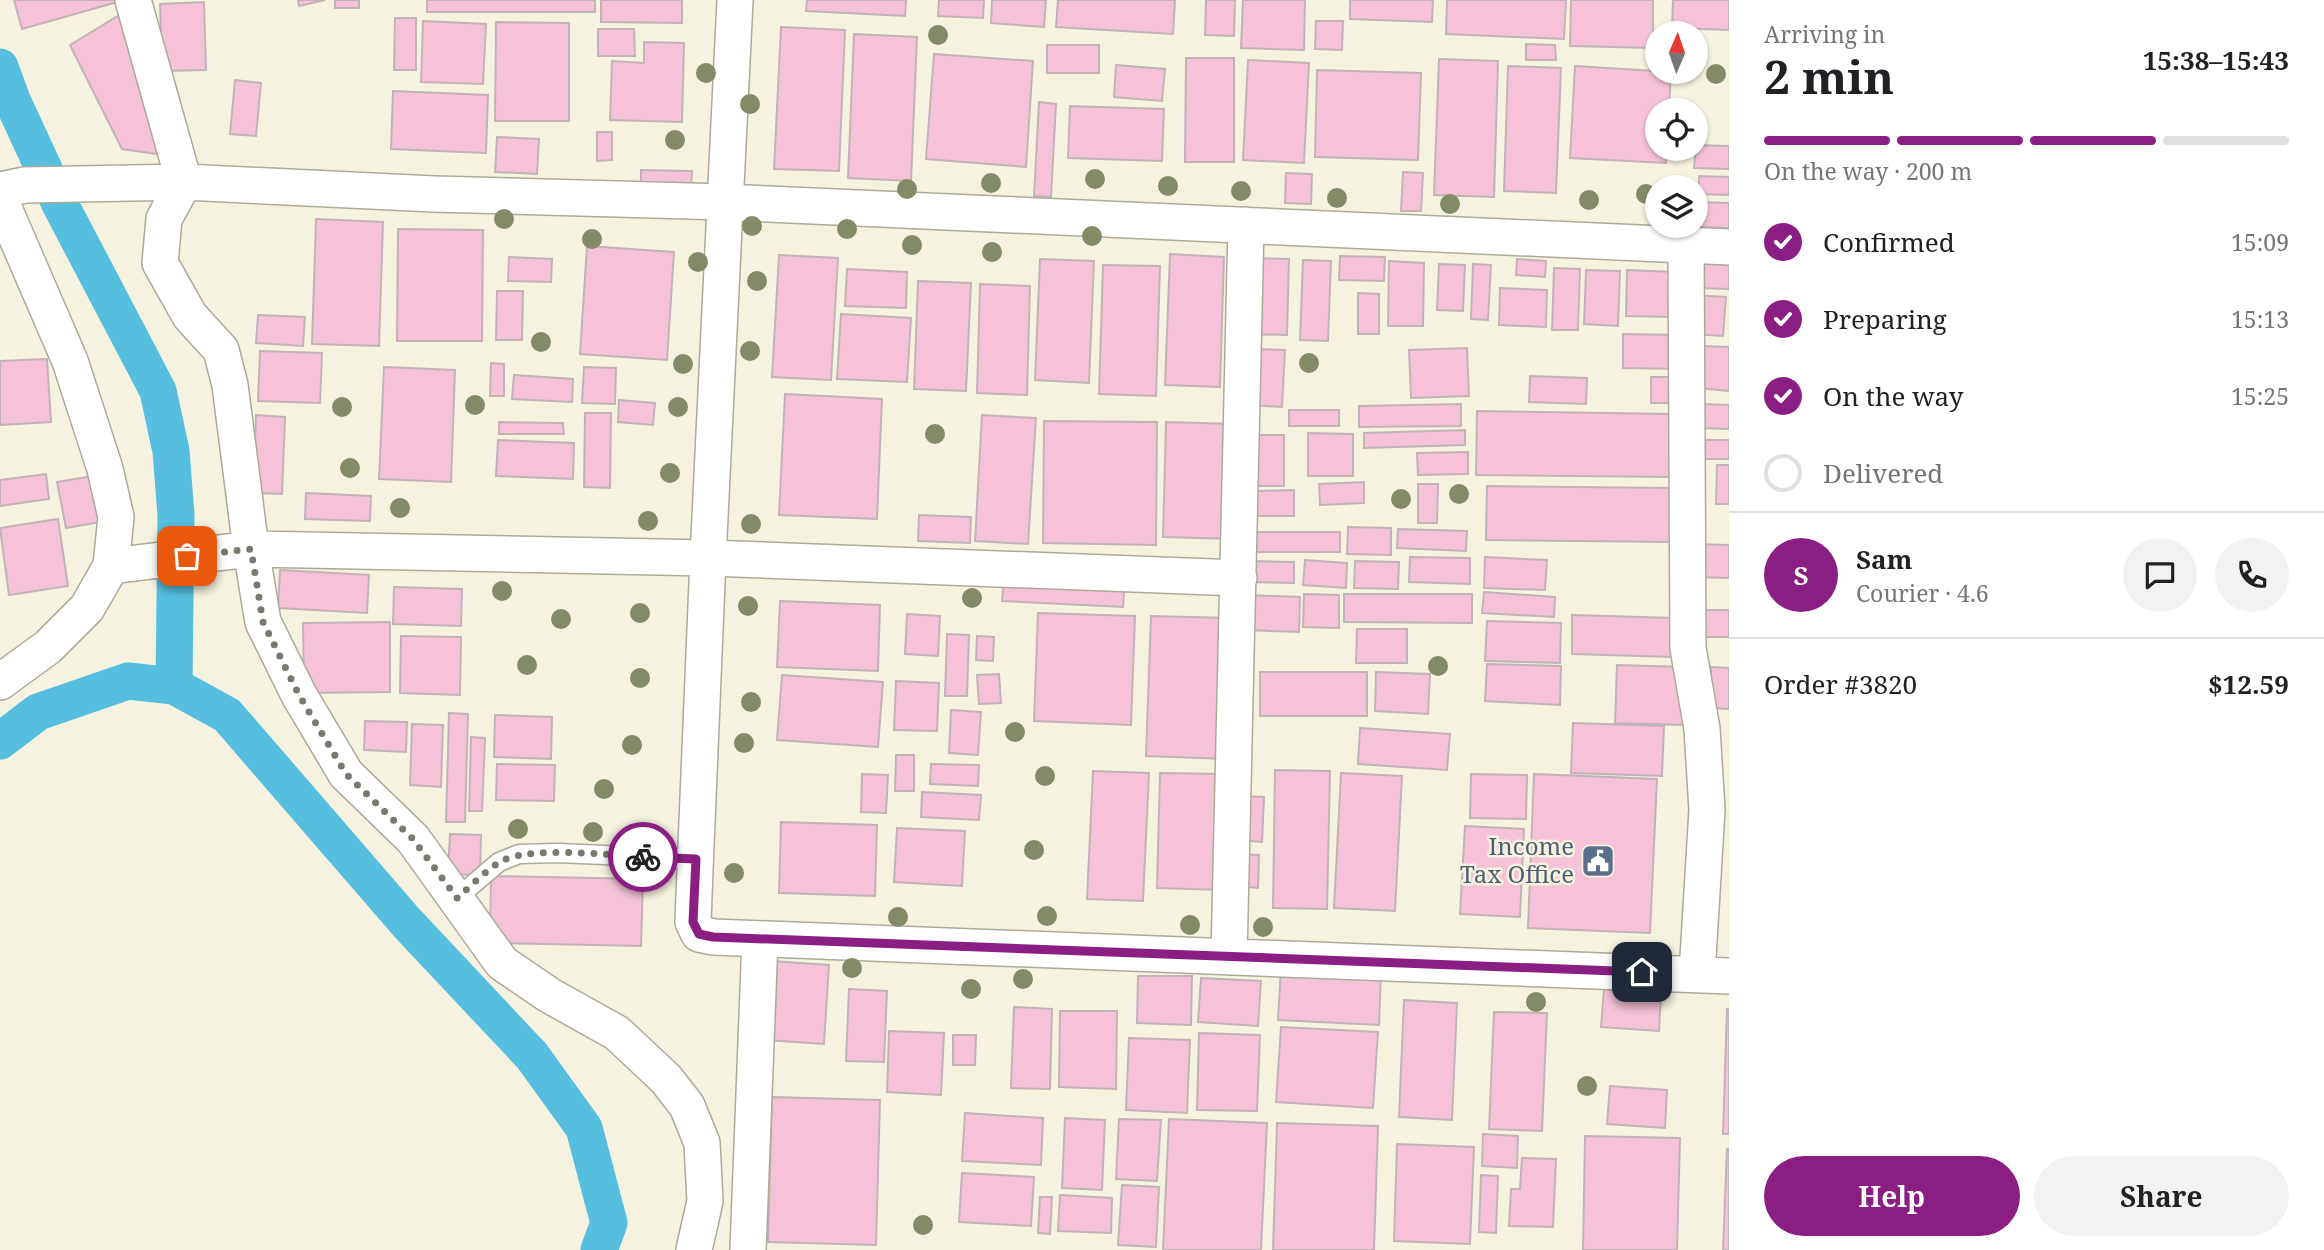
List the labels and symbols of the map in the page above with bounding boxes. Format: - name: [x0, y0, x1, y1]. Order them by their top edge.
- north arrow: [1645, 21, 1708, 84]
- pin: [157, 526, 217, 586]
- courier: [608, 822, 678, 892]
- place label: Income Tax Office: [1460, 829, 1574, 890]
- public building icon: Income Tax Office: [1579, 842, 1617, 880]
- pin: [1612, 942, 1672, 1002]

